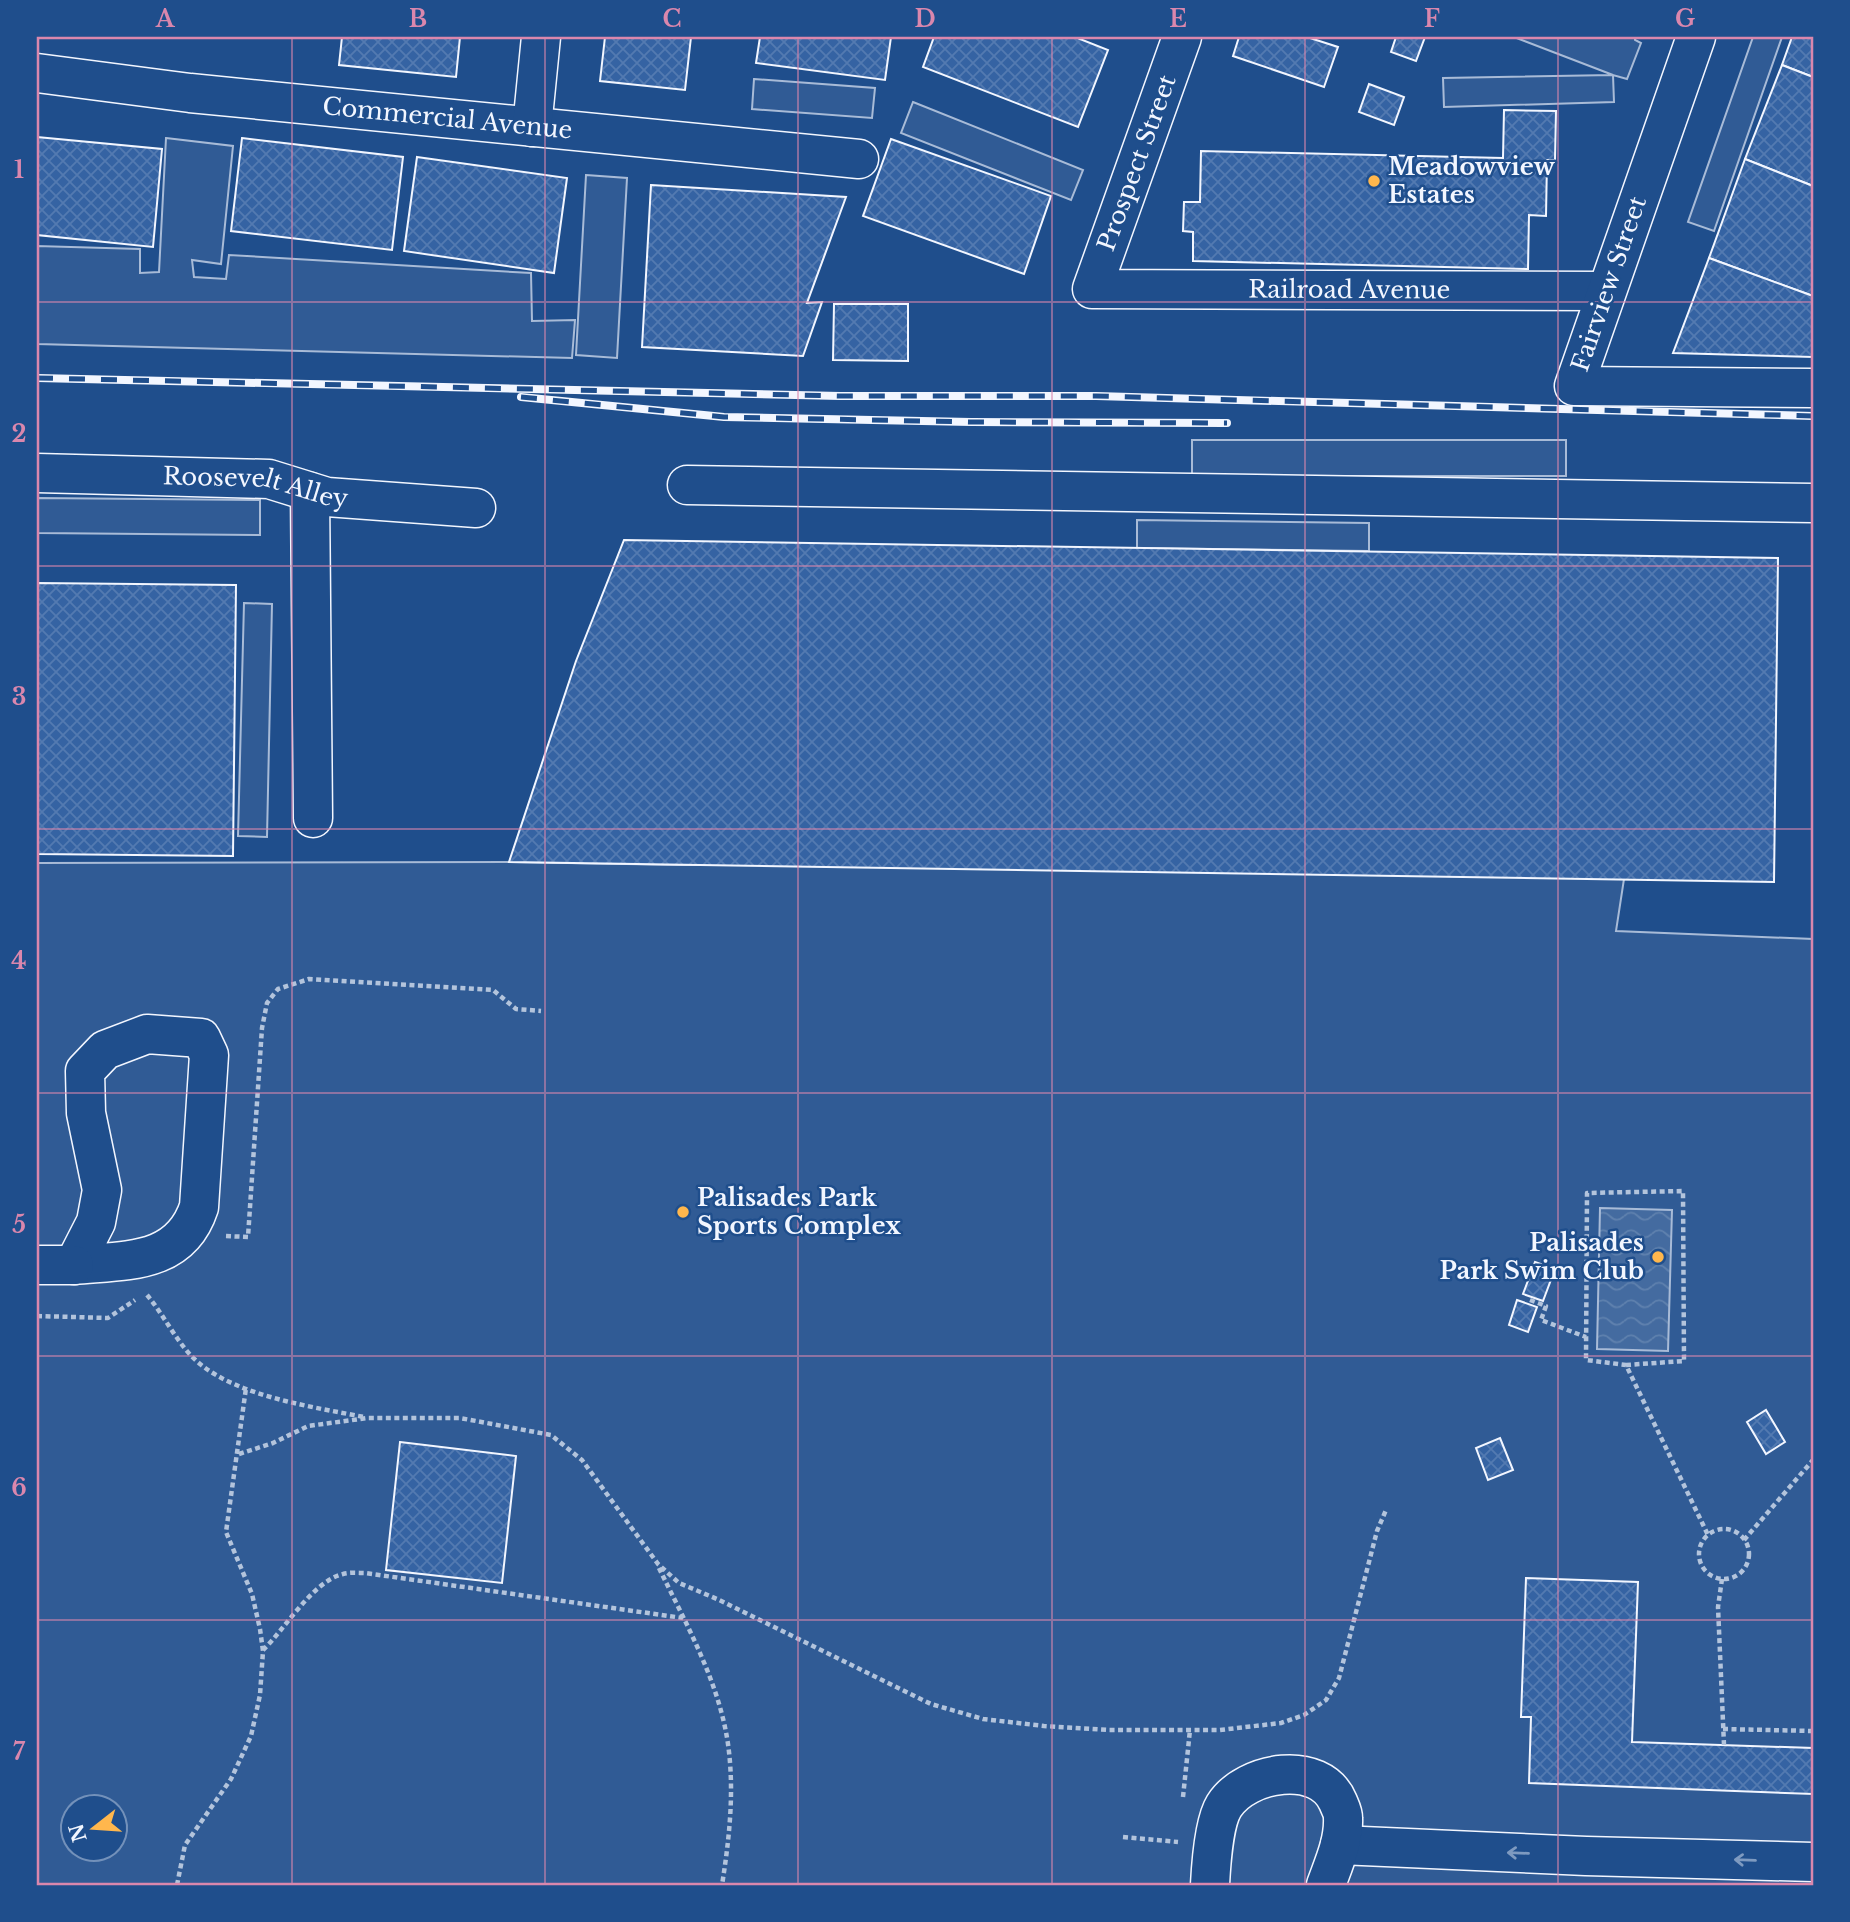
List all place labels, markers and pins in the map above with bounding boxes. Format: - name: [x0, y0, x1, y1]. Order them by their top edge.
- place label: Meadowview Estates: [1388, 152, 1555, 209]
- marker: Meadowview Estates: [1366, 173, 1382, 189]
- place label: Palisades Park Sports Complex: [697, 1183, 901, 1240]
- marker: Palisades Park Sports Complex: [675, 1204, 691, 1220]
- place label: Palisades Park Swim Club: [1439, 1228, 1644, 1285]
- marker: Palisades Park Swim Club: [1650, 1249, 1666, 1265]

